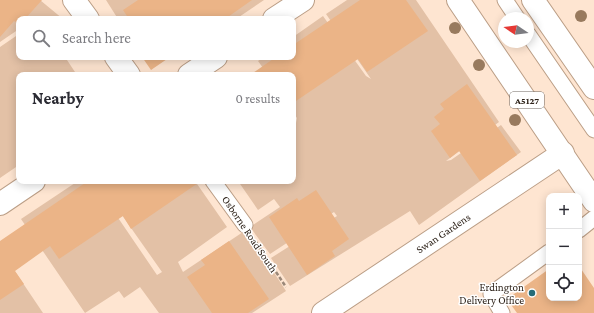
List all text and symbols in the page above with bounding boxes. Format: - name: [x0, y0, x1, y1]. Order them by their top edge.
- north arrow: [498, 12, 534, 48]
- search box: [16, 16, 296, 60]
- icon: search: [30, 27, 52, 49]
- text: Search here: [62, 30, 131, 46]
- text: Nearby: [32, 89, 84, 108]
- text: 0 results: [235, 91, 280, 106]
- road number: A5127: [510, 92, 544, 108]
- street label: Osborne Road South: [220, 193, 280, 275]
- map controls: [546, 193, 582, 301]
- button: +: [546, 193, 582, 229]
- street label: Swan Gardens: [414, 211, 472, 255]
- button: −: [546, 229, 582, 265]
- button: locate: [546, 265, 582, 301]
- place label: Erdington Delivery Office: [459, 281, 524, 307]
- marker: Erdington Delivery Office: [527, 288, 537, 298]

